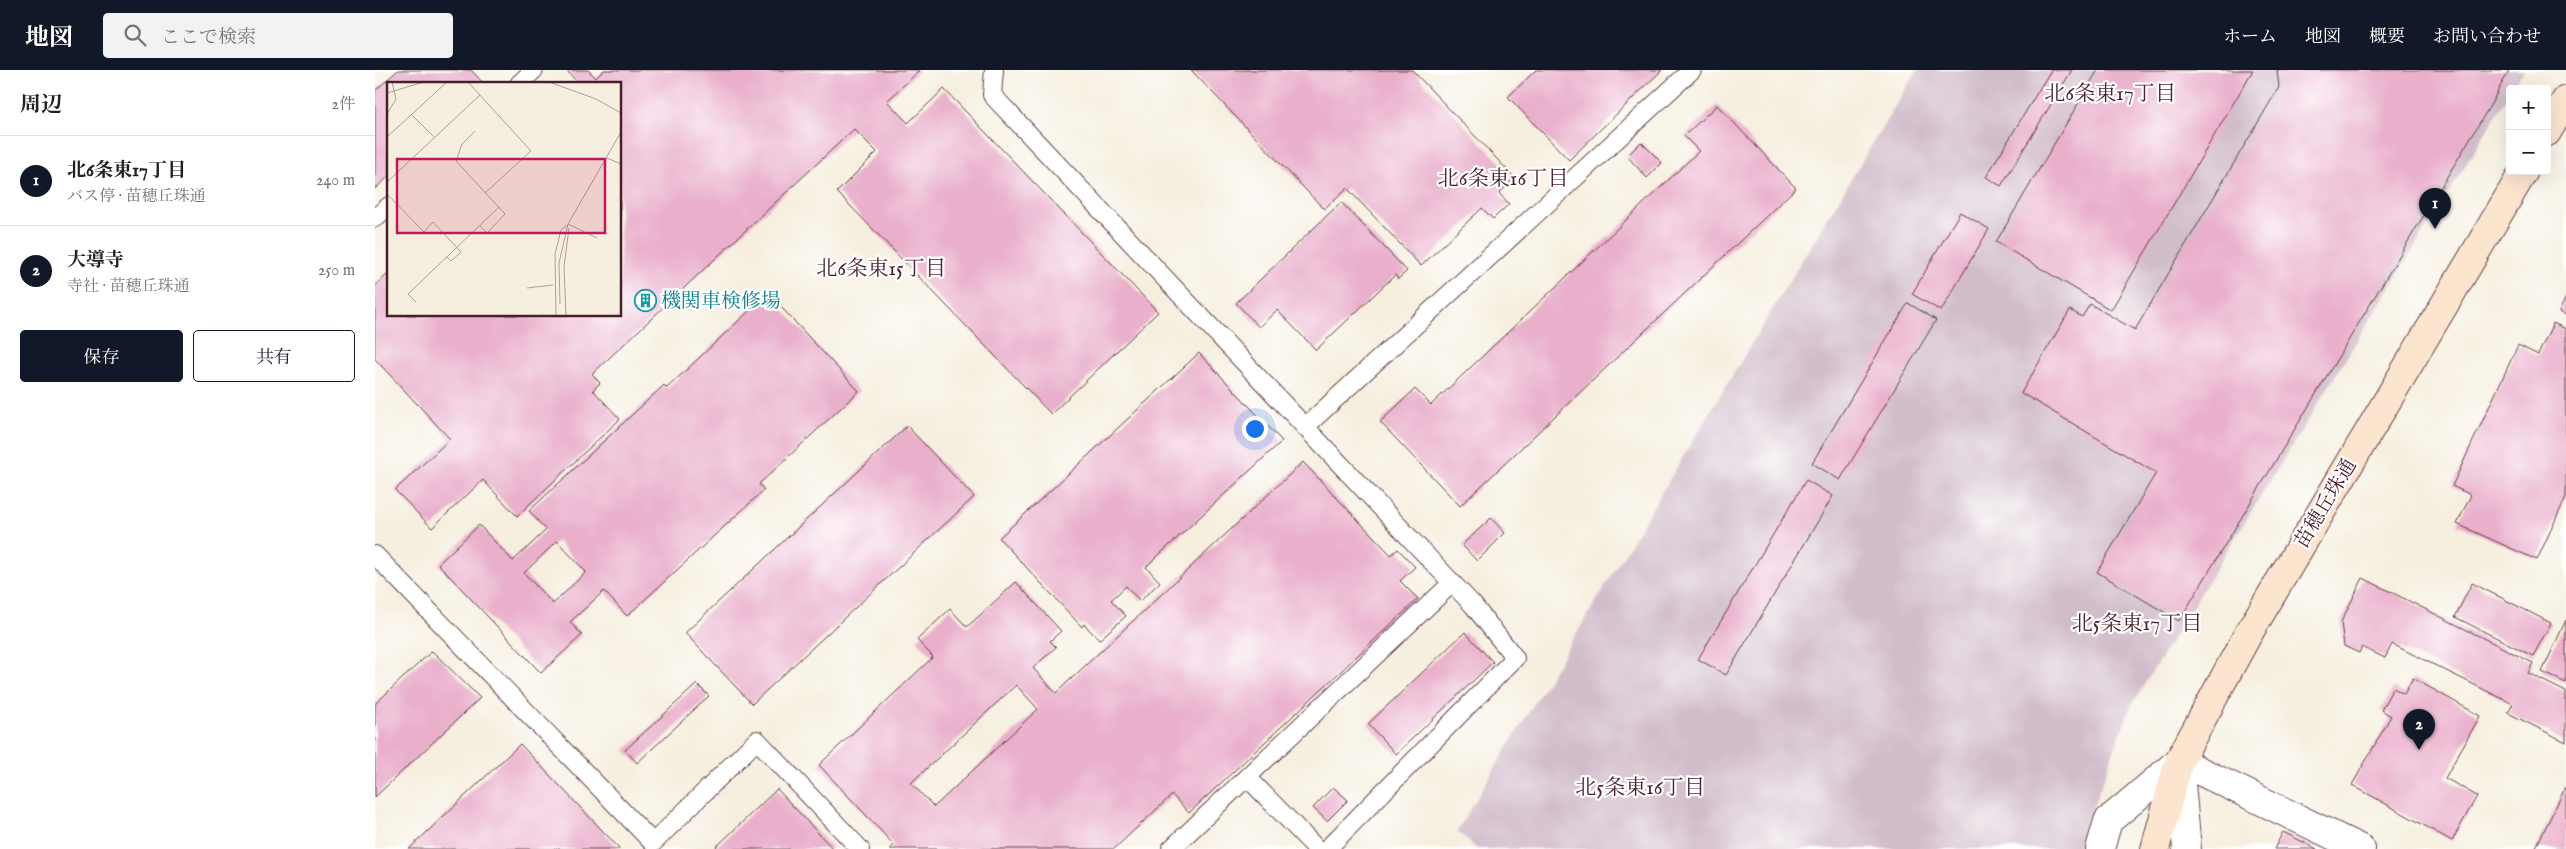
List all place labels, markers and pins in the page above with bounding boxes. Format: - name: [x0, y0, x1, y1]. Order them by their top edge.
- pin: 1: [2419, 188, 2451, 229]
- building icon: 機関車検修場: [633, 289, 657, 313]
- place label: 機関車検修場: [661, 289, 781, 314]
- pin: 2: [2403, 709, 2435, 750]

